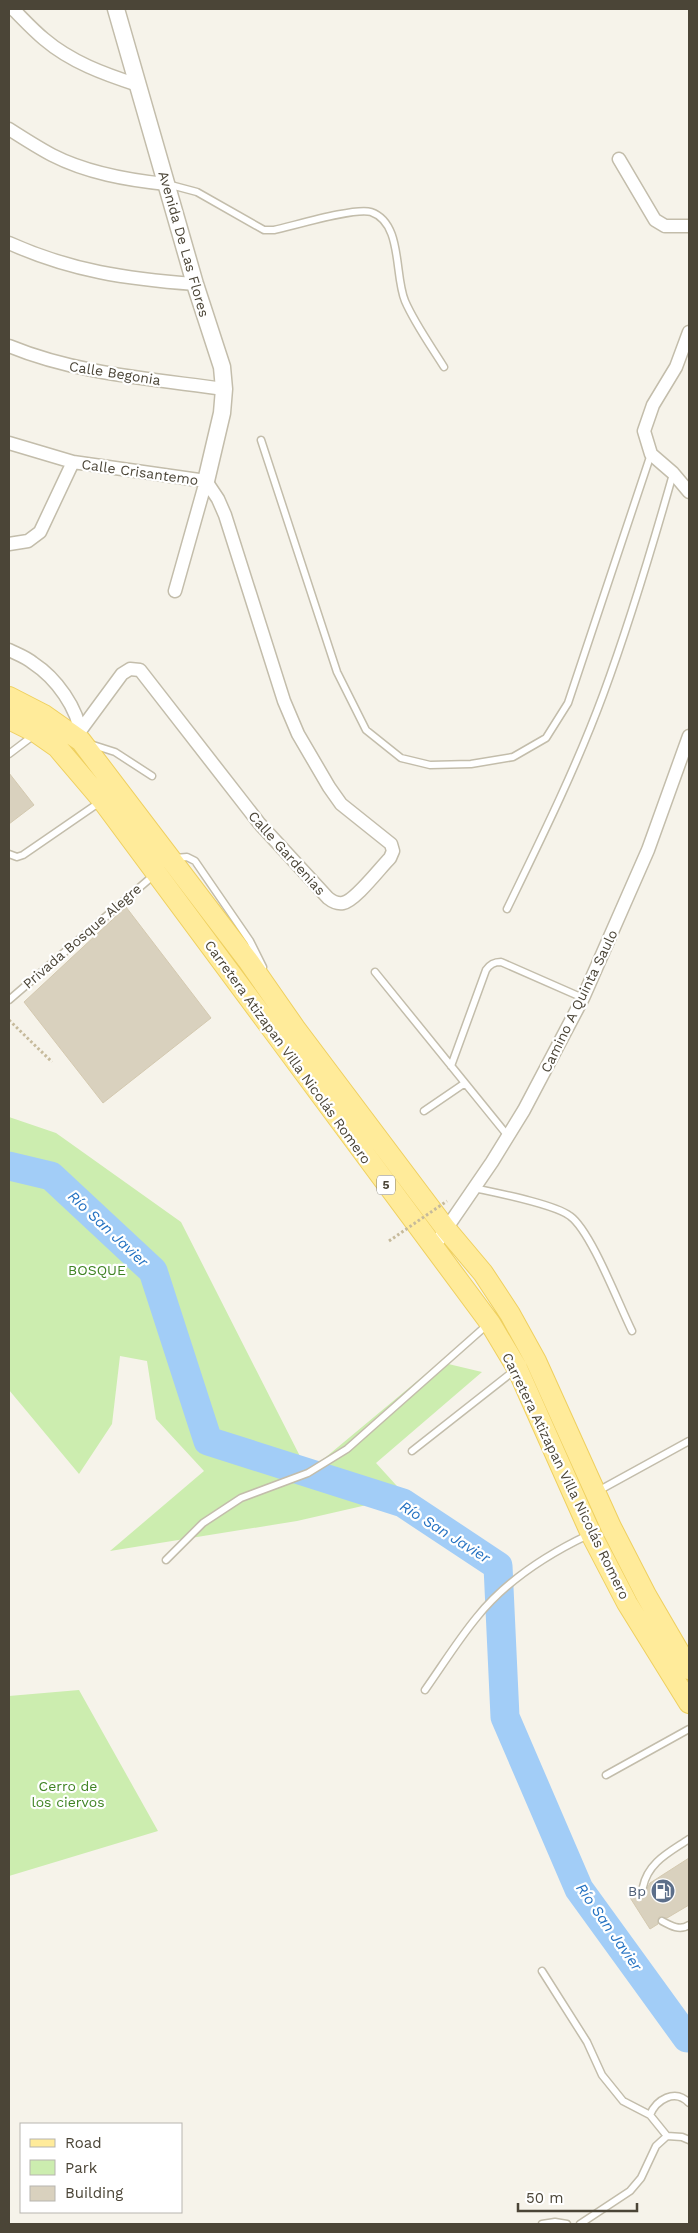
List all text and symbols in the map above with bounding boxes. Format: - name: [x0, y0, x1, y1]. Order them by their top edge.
- street label: Avenida De Las Flores: [155, 169, 213, 319]
- street label: Calle Begonia: [68, 358, 162, 388]
- street label: Calle Crisantemo: [81, 456, 199, 488]
- street label: Calle Gardenias: [245, 808, 329, 898]
- street label: Privada Bosque Alegre: [20, 880, 144, 992]
- street label: Camino A Quinta Saulo: [537, 927, 621, 1075]
- street label: Carretera Atizapan Villa Nicolás Romero: [201, 937, 375, 1167]
- road number: 5: [377, 1176, 395, 1194]
- water label: Río San Javier: [64, 1187, 153, 1271]
- park label: BOSQUE: [68, 1262, 126, 1278]
- street label: Carretera Atizapan Villa Nicolás Romero: [499, 1350, 633, 1602]
- water label: Río San Javier: [397, 1497, 494, 1568]
- park label: Cerro de los ciervos: [31, 1778, 105, 1810]
- fuel station icon: Bp: [650, 1878, 676, 1904]
- water label: Río San Javier: [572, 1880, 647, 1975]
- place label: Bp: [628, 1883, 646, 1899]
- legend: [20, 2123, 182, 2213]
- text: Road: [65, 2134, 102, 2152]
- text: Park: [65, 2159, 98, 2177]
- scale bar: [518, 2180, 637, 2212]
- text: Building: [65, 2184, 123, 2202]
- text: 50 m: [526, 2189, 563, 2207]

